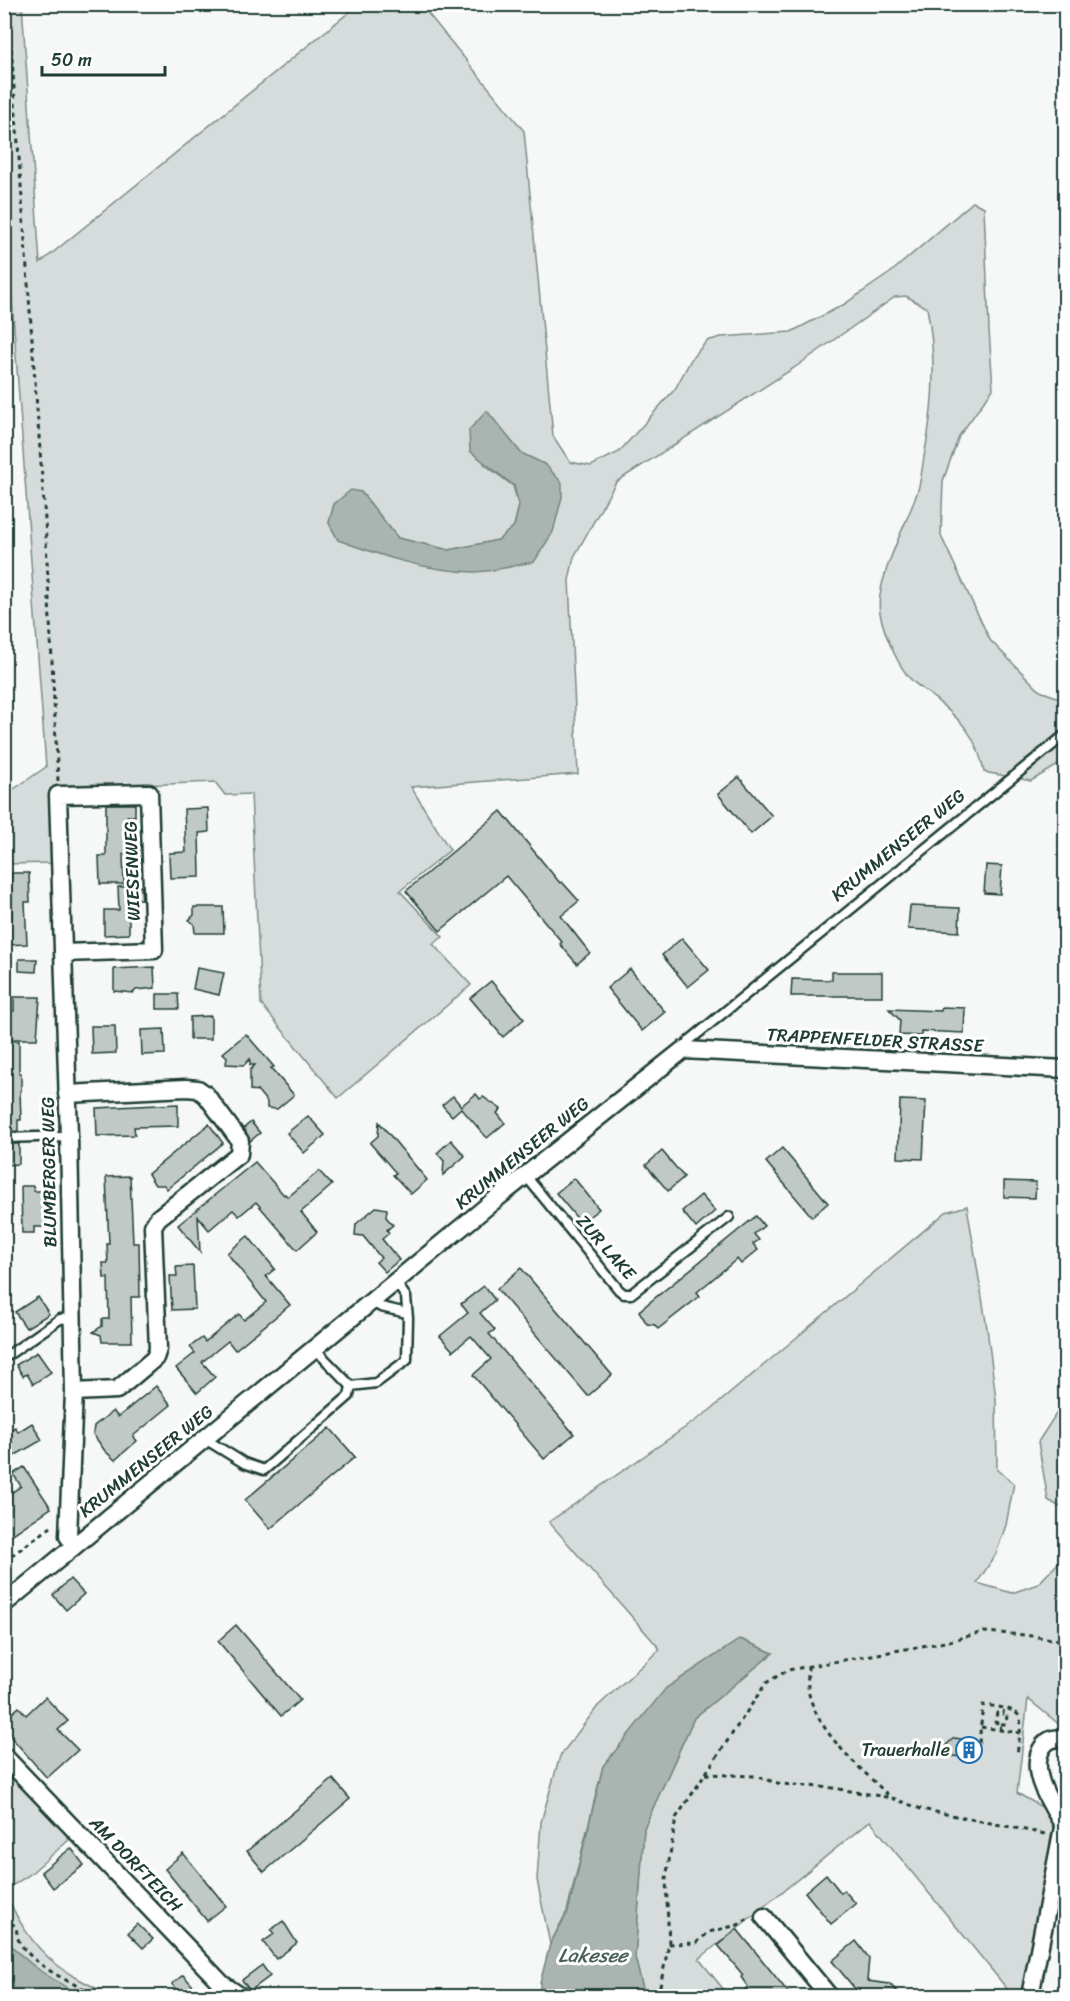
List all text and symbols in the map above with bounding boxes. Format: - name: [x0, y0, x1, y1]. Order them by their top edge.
- scale bar: [42, 39, 165, 77]
- text: 50 m: [51, 44, 92, 76]
- street label: KRUMMENSEER WEG: [823, 780, 973, 910]
- street label: WIESENWEG: [114, 820, 150, 922]
- street label: TRAPPENFELDER STRASSE: [766, 1018, 985, 1062]
- street label: KRUMMENSEER WEG: [447, 1088, 597, 1218]
- street label: BLUMBERGER WEG: [32, 1096, 66, 1248]
- street label: ZUR LAKE: [568, 1207, 645, 1288]
- street label: KRUMMENSEER WEG: [71, 1396, 221, 1526]
- place label: Trauerhalle: [862, 1734, 950, 1766]
- building icon: Trauerhalle: [954, 1735, 984, 1765]
- street label: AM DORFTEICH: [81, 1807, 191, 1920]
- water label: Lakesee: [558, 1938, 629, 1973]

